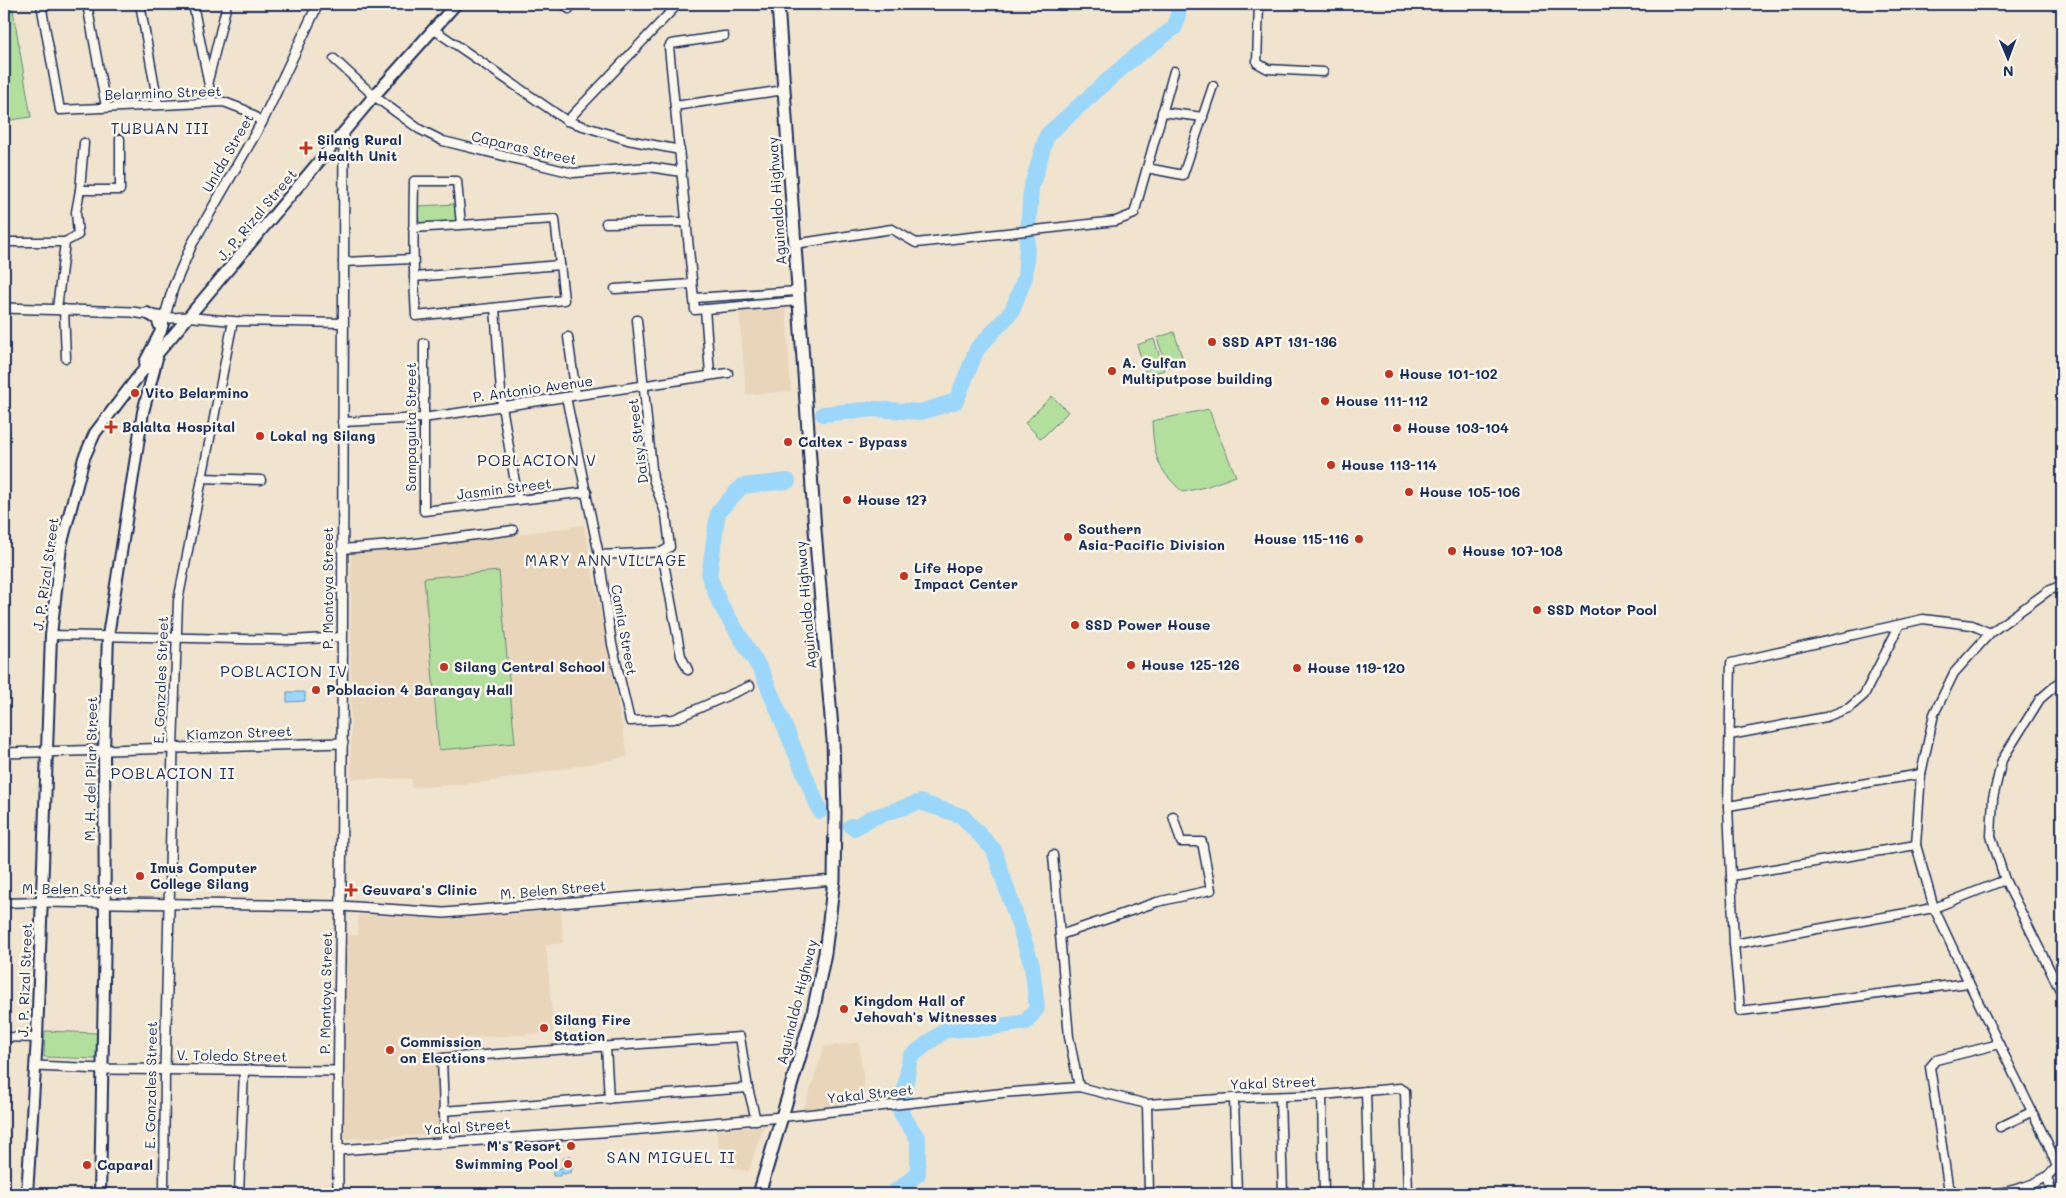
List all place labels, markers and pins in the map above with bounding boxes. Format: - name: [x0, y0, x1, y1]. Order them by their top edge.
- place label: Silang Rural Health Unit: [317, 130, 402, 165]
- marker: Silang Rural Health Unit: [299, 141, 313, 155]
- place label: SSD APT 131-136: [1222, 332, 1337, 351]
- marker: SSD APT 131-136: [1206, 336, 1218, 348]
- place label: A. Gulfan Multiputpose building: [1122, 353, 1272, 388]
- place label: House 101-102: [1399, 364, 1498, 383]
- marker: A. Gulfan Multiputpose building: [1106, 365, 1118, 377]
- marker: House 101-102: [1383, 368, 1395, 380]
- place label: Vito Belarmino: [145, 383, 249, 402]
- marker: Vito Belarmino: [129, 387, 141, 399]
- place label: House 111-112: [1335, 391, 1428, 410]
- marker: House 111-112: [1319, 395, 1331, 407]
- place label: Balalta Hospital: [122, 417, 235, 436]
- place label: House 103-104: [1407, 418, 1509, 437]
- marker: Balalta Hospital: [104, 420, 118, 434]
- marker: House 103-104: [1391, 422, 1403, 434]
- place label: Lokal ng Silang: [270, 426, 375, 445]
- marker: Lokal ng Silang: [254, 430, 266, 442]
- place label: Caltex - Bypass: [798, 432, 907, 451]
- marker: Caltex - Bypass: [782, 436, 794, 448]
- place label: House 113-114: [1341, 455, 1437, 474]
- marker: House 113-114: [1325, 459, 1337, 471]
- place label: House 105-106: [1419, 482, 1520, 501]
- marker: House 105-106: [1403, 486, 1415, 498]
- place label: House 127: [857, 490, 927, 509]
- marker: House 127: [841, 494, 853, 506]
- place label: Southern Asia-Pacific Division: [1078, 519, 1225, 554]
- place label: House 115-116: [1253, 529, 1349, 548]
- marker: Southern Asia-Pacific Division: [1062, 531, 1074, 543]
- marker: House 115-116: [1353, 533, 1365, 545]
- place label: House 107-108: [1462, 541, 1563, 560]
- marker: House 107-108: [1446, 545, 1458, 557]
- place label: Life Hope Impact Center: [914, 558, 1018, 593]
- marker: Life Hope Impact Center: [898, 570, 910, 582]
- place label: SSD Motor Pool: [1547, 600, 1657, 619]
- marker: SSD Motor Pool: [1531, 604, 1543, 616]
- place label: SSD Power House: [1085, 615, 1210, 634]
- marker: SSD Power House: [1069, 619, 1081, 631]
- place label: House 125-126: [1141, 655, 1240, 674]
- place label: Silang Central School: [454, 657, 605, 676]
- place label: House 119-120: [1307, 658, 1405, 677]
- marker: House 125-126: [1125, 659, 1137, 671]
- marker: Silang Central School: [438, 661, 450, 673]
- marker: House 119-120: [1291, 662, 1303, 674]
- place label: Poblacion 4 Barangay Hall: [326, 680, 513, 699]
- marker: Poblacion 4 Barangay Hall: [310, 684, 322, 696]
- place label: Imus Computer College Silang: [150, 858, 257, 893]
- marker: Imus Computer College Silang: [134, 870, 146, 882]
- place label: Geuvara's Clinic: [362, 880, 477, 899]
- marker: Geuvara's Clinic: [344, 883, 358, 897]
- place label: Kingdom Hall of Jehovah's Witnesses: [854, 991, 997, 1026]
- marker: Kingdom Hall of Jehovah's Witnesses: [838, 1003, 850, 1015]
- place label: Silang Fire Station: [554, 1010, 631, 1045]
- marker: Silang Fire Station: [538, 1022, 550, 1034]
- place label: Commission on Elections: [400, 1032, 486, 1067]
- marker: Commission on Elections: [384, 1044, 396, 1056]
- place label: M's Resort: [487, 1136, 561, 1155]
- marker: M's Resort: [565, 1140, 577, 1152]
- place label: Swimming Pool: [455, 1154, 558, 1173]
- place label: Caparal: [97, 1155, 153, 1174]
- marker: Swimming Pool: [562, 1158, 574, 1170]
- marker: Caparal: [81, 1159, 93, 1171]

